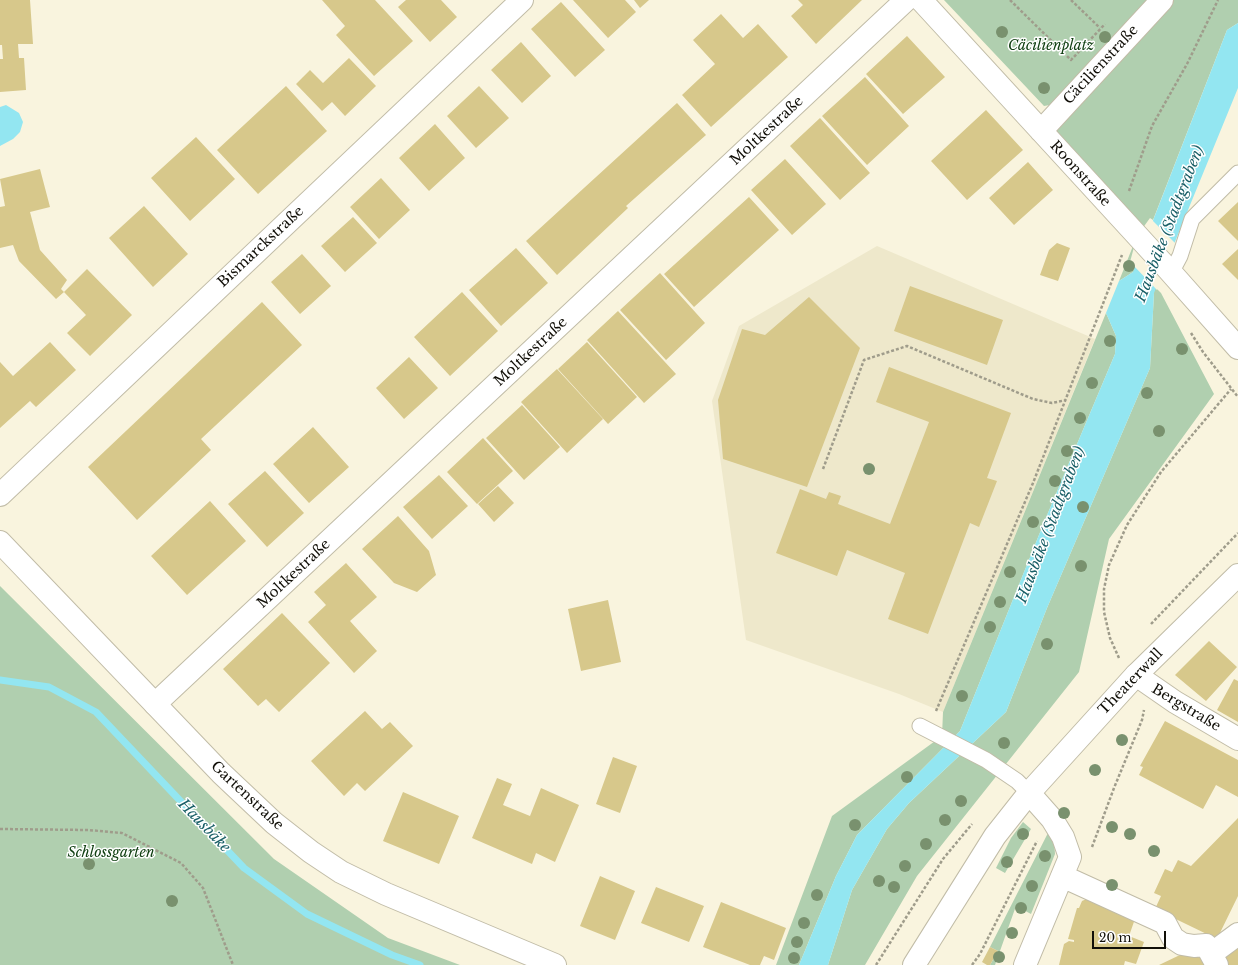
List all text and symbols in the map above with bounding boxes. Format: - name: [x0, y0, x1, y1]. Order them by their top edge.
- street label: Cäcilienstraße: [1060, 22, 1142, 108]
- park label: Cäcilienplatz: [1008, 38, 1094, 54]
- street label: Moltkestraße: [727, 93, 807, 169]
- street label: Roonstraße: [1046, 138, 1114, 210]
- water label: Hausbäke (Stadtgraben): [1132, 143, 1208, 305]
- street label: Bismarckstraße: [215, 203, 307, 291]
- street label: Moltkestraße: [491, 314, 571, 390]
- water label: Hausbäke (Stadtgraben): [1013, 444, 1089, 606]
- street label: Moltkestraße: [254, 536, 334, 612]
- street label: Theaterwall: [1095, 645, 1167, 719]
- street label: Bergstraße: [1148, 681, 1224, 735]
- street label: Gartenstraße: [207, 758, 287, 834]
- water label: Hausbäke: [174, 796, 234, 856]
- park label: Schlossgarten: [67, 845, 155, 861]
- scale bar: [1094, 923, 1168, 949]
- text: 20 m: [1099, 930, 1131, 945]

